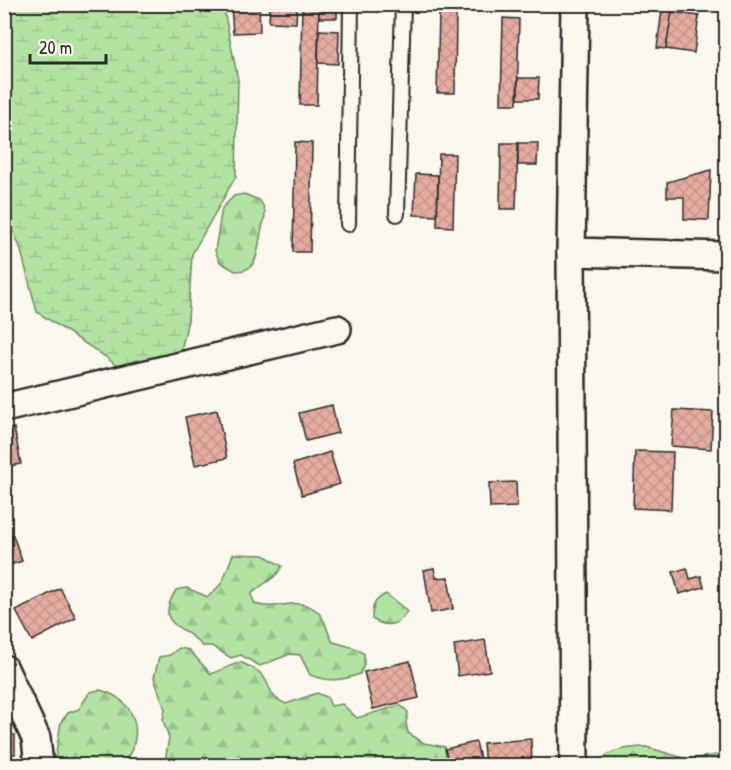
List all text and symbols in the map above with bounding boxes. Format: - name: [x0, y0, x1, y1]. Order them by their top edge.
- scale bar: [30, 27, 106, 65]
- text: 20 m: [39, 35, 72, 60]

